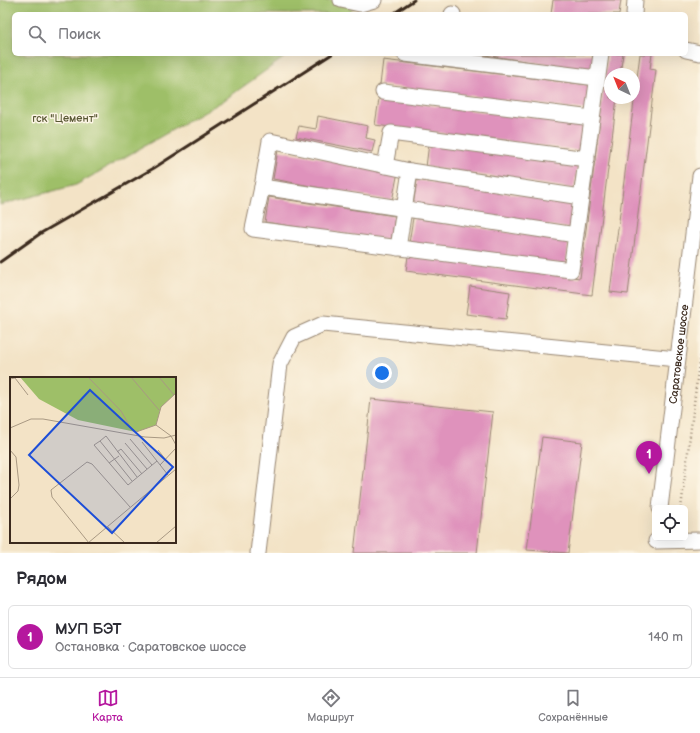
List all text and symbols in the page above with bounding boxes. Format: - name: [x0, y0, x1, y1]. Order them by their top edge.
- search box: [12, 12, 688, 56]
- icon: search: [26, 23, 48, 45]
- text: Поиск: [58, 25, 101, 44]
- north arrow: [604, 68, 640, 104]
- park label: гск "Цемент": [32, 112, 98, 125]
- street label: Саратовское шоссе: [666, 304, 691, 405]
- your location: [372, 363, 392, 383]
- inset map: [10, 377, 176, 543]
- pin: 1: [636, 441, 662, 474]
- map controls: [652, 505, 688, 541]
- button: locate: [652, 505, 688, 541]
- text: Рядом: [16, 569, 67, 589]
- text: МУП БЭТ: [55, 620, 121, 639]
- text: 1: [27, 629, 33, 645]
- text: 140 m: [648, 629, 683, 645]
- text: Остановка · Саратовское шоссе: [55, 639, 246, 655]
- tab: Карта: [92, 687, 123, 724]
- tab: Маршрут: [307, 687, 354, 724]
- tab: Сохранённые: [538, 687, 608, 724]

